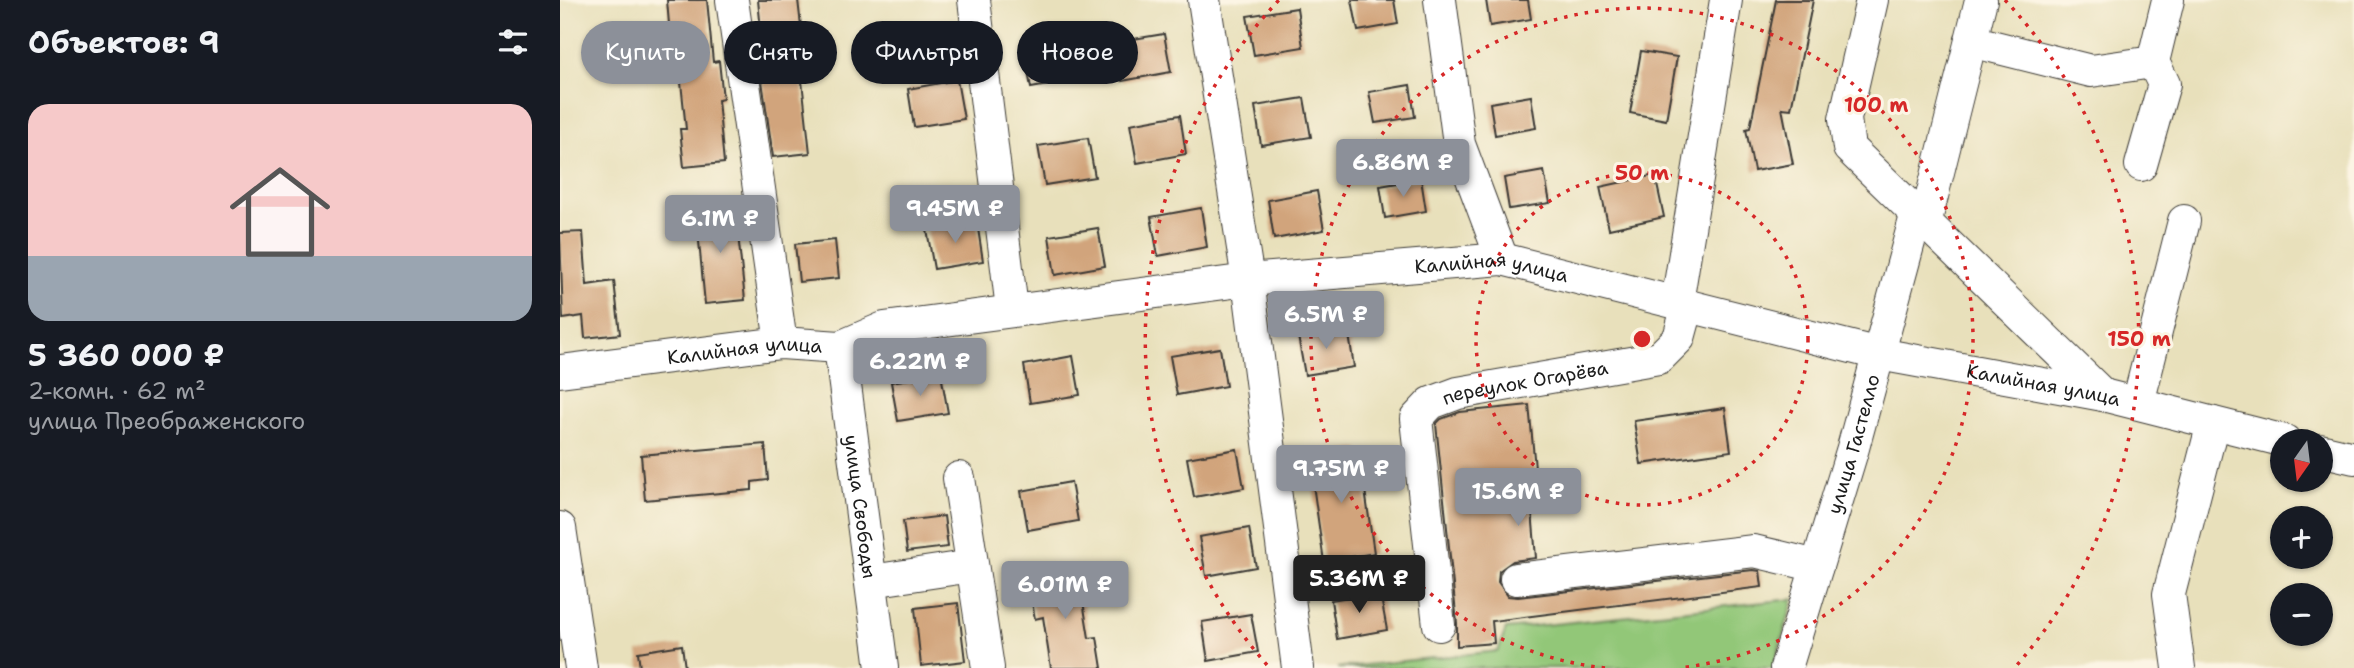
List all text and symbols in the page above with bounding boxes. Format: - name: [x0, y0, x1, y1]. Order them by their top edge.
- chip: Купить: [581, 21, 710, 84]
- chip: Снять: [724, 21, 837, 84]
- chip: Фильтры: [851, 21, 1003, 84]
- chip: Новое: [1017, 21, 1138, 84]
- text: Объектов: 9: [28, 22, 220, 63]
- icon: filters: [494, 23, 532, 61]
- text: 100 m: [1844, 91, 1908, 119]
- pin: 6.86M ₽: [1338, 140, 1468, 199]
- text: 6.86M ₽: [1352, 147, 1454, 177]
- icon: home: [217, 149, 343, 275]
- text: 50 m: [1615, 159, 1669, 187]
- pin: 9.45M ₽: [890, 186, 1020, 245]
- text: 9.45M ₽: [906, 193, 1004, 223]
- pin: 6.1M ₽: [663, 196, 777, 255]
- text: 6.1M ₽: [681, 203, 759, 233]
- street label: Калийная улица: [1413, 247, 1571, 288]
- pin: 6.5M ₽: [1269, 292, 1383, 351]
- text: 6.5M ₽: [1284, 299, 1368, 329]
- text: 150 m: [2107, 325, 2171, 353]
- centre of rings: [1630, 327, 1654, 351]
- street label: Калийная улица: [666, 331, 823, 370]
- text: 5 360 000 ₽: [28, 335, 224, 376]
- pin: 6.22M ₽: [855, 338, 985, 398]
- text: 6.22M ₽: [869, 346, 971, 376]
- street label: переулок Огарёва: [1439, 355, 1610, 411]
- street label: Калийная улица: [1964, 358, 2123, 412]
- street label: улица Гастелло: [1822, 371, 1886, 517]
- text: 2-комн. · 62 m²: [28, 376, 206, 406]
- text: улица Преображенского: [28, 406, 305, 436]
- north arrow: [2270, 429, 2333, 492]
- map controls: [2270, 429, 2333, 646]
- street label: улица Свободы: [839, 433, 882, 580]
- pin: 9.75M ₽: [1276, 446, 1406, 505]
- text: 9.75M ₽: [1292, 453, 1390, 483]
- pin: 15.6M ₽: [1453, 468, 1583, 528]
- text: 15.6M ₽: [1471, 476, 1565, 506]
- button: +: [2270, 506, 2333, 569]
- pin: 5.36M ₽: [1294, 556, 1424, 615]
- pin: 6.01M ₽: [1000, 562, 1130, 621]
- text: 5.36M ₽: [1309, 563, 1409, 593]
- text: 6.01M ₽: [1017, 569, 1113, 599]
- button: −: [2270, 583, 2333, 646]

